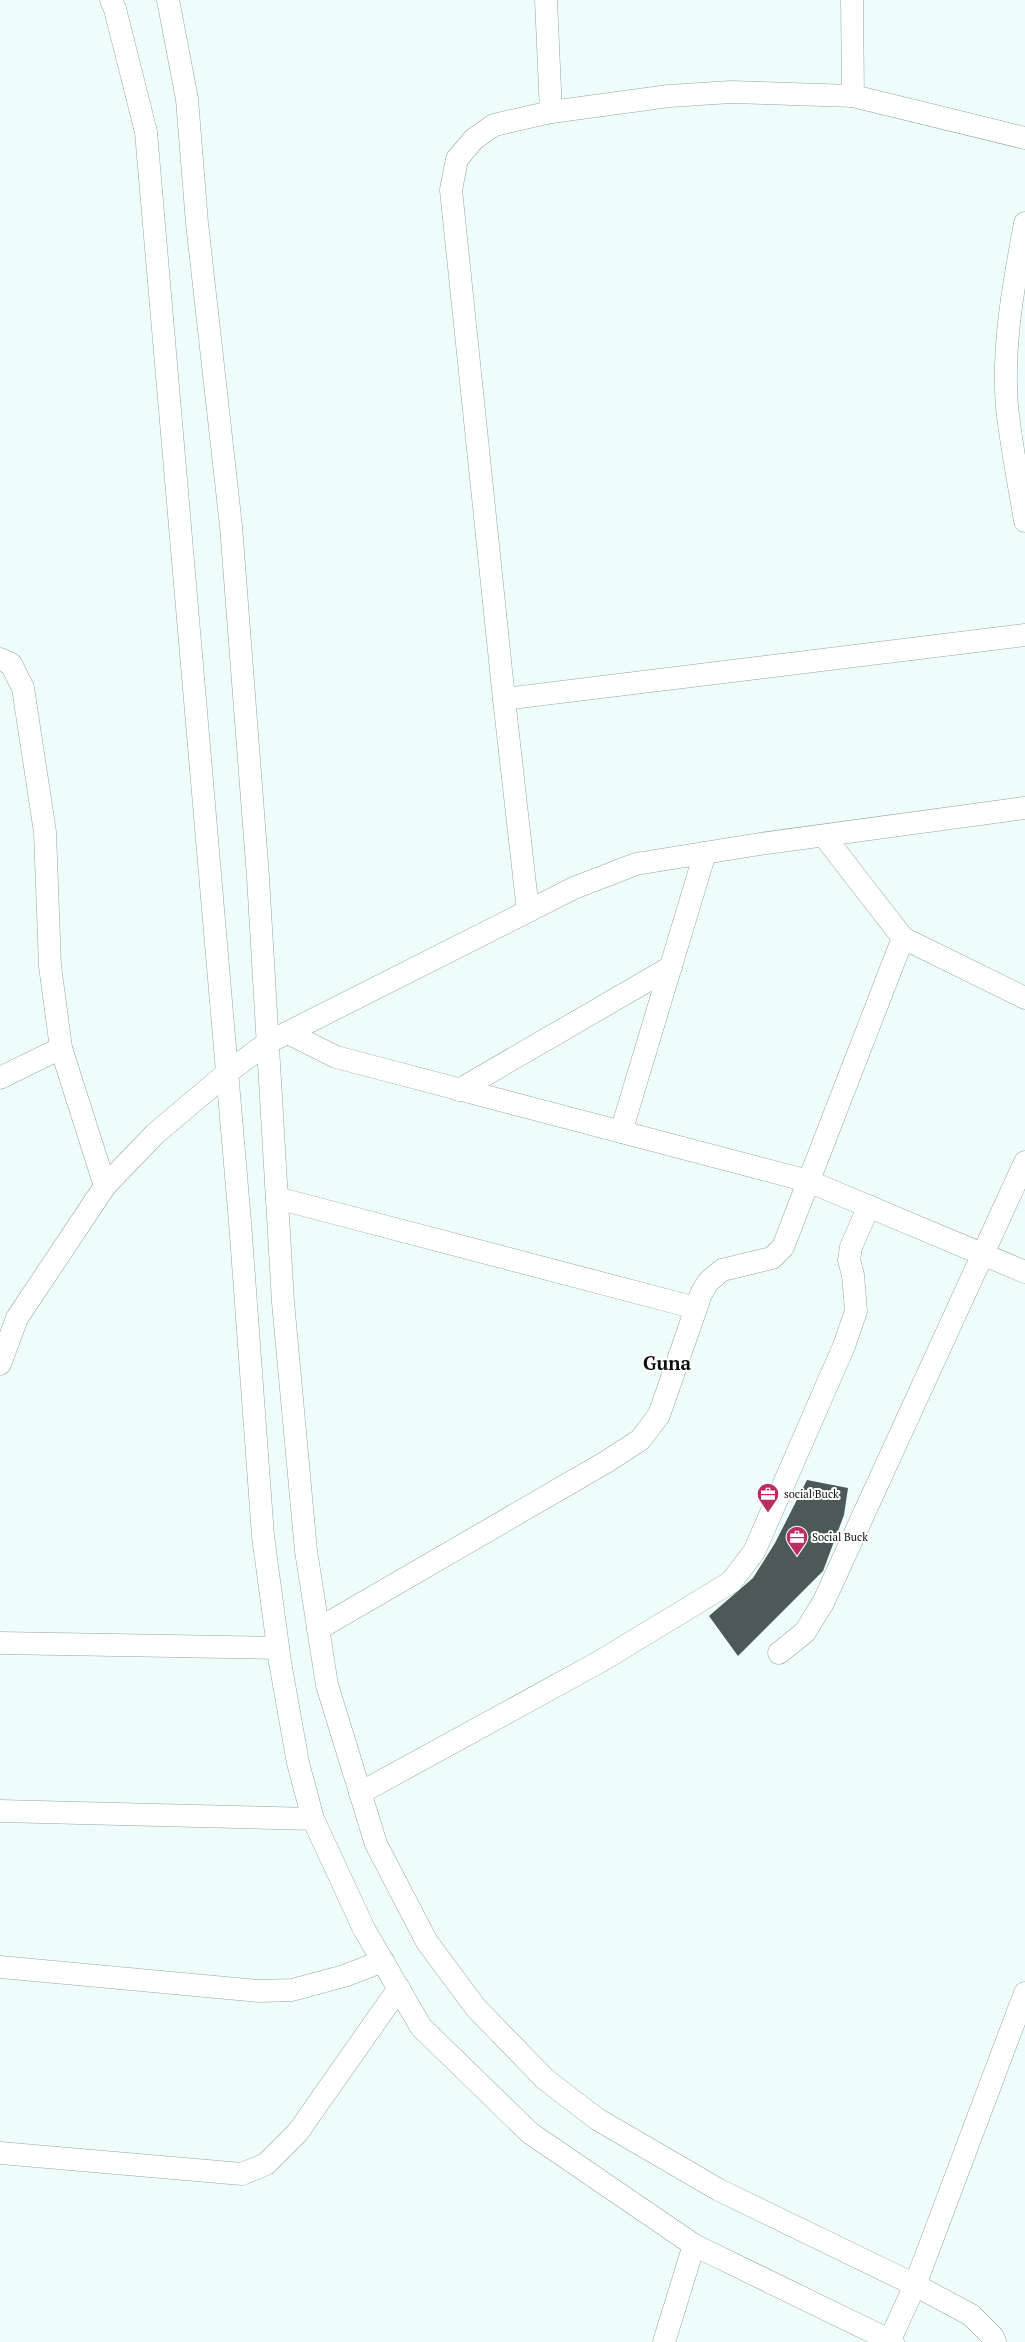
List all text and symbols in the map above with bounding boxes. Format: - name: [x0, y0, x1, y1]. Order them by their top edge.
- district label: Guna: [643, 1350, 691, 1375]
- office icon: social Buck: [755, 1481, 781, 1514]
- place label: social Buck: [784, 1487, 839, 1501]
- office icon: Social Buck: [784, 1524, 810, 1557]
- place label: Social Buck: [812, 1530, 868, 1544]

